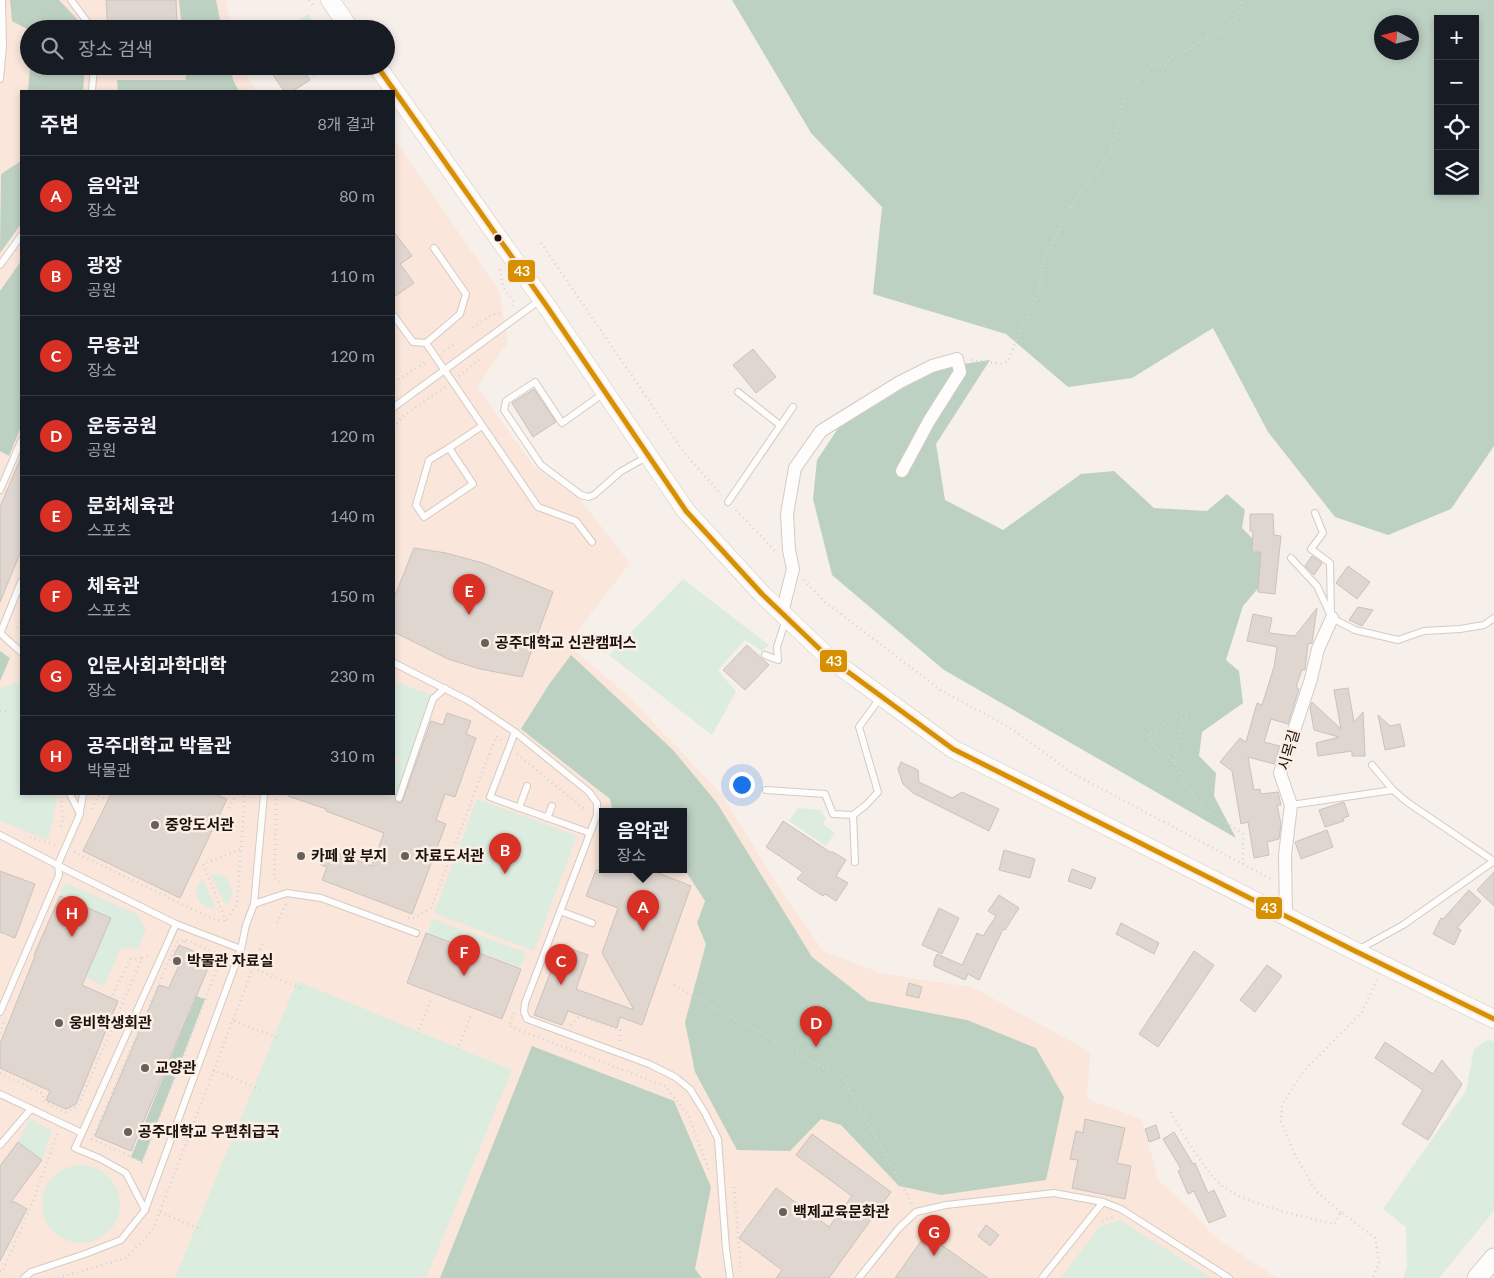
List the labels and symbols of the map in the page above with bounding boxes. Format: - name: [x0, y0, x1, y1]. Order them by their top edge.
- north arrow: [1374, 15, 1419, 60]
- unlabelled marker: [493, 233, 503, 243]
- line badge: 43: [507, 259, 536, 283]
- text: 43: [514, 262, 530, 279]
- pin: E: [453, 574, 485, 615]
- place label: 공주대학교 신관캠퍼스: [495, 633, 637, 651]
- marker: 공주대학교 신관캠퍼스: [479, 637, 491, 649]
- line badge: 43: [819, 649, 848, 673]
- text: 43: [826, 652, 842, 669]
- street label: 시목길: [1274, 727, 1302, 772]
- your location: [729, 772, 755, 798]
- place label: 중앙도서관: [165, 815, 234, 833]
- marker: 중앙도서관: [149, 819, 161, 831]
- pin: B: [489, 833, 521, 874]
- place label: 카페 앞 부지: [311, 846, 387, 864]
- place label: 자료도서관: [415, 846, 484, 864]
- marker: 카페 앞 부지: [295, 850, 307, 862]
- marker: 자료도서관: [399, 850, 411, 862]
- pin: A: [627, 890, 659, 931]
- pin: H: [56, 896, 88, 937]
- line badge: 43: [1255, 896, 1283, 920]
- text: 43: [1261, 899, 1277, 916]
- pin: F: [448, 935, 480, 976]
- pin: C: [545, 944, 577, 985]
- place label: 박물관 자료실: [187, 951, 273, 969]
- marker: 박물관 자료실: [171, 955, 183, 967]
- pin: D: [800, 1006, 832, 1047]
- place label: 웅비학생회관: [69, 1013, 152, 1031]
- marker: 웅비학생회관: [53, 1017, 65, 1029]
- place label: 교양관: [155, 1058, 197, 1076]
- marker: 교양관: [139, 1062, 151, 1074]
- place label: 공주대학교 우편취급국: [138, 1122, 280, 1140]
- marker: 공주대학교 우편취급국: [122, 1126, 134, 1138]
- place label: 백제교육문화관: [793, 1202, 890, 1220]
- marker: 백제교육문화관: [777, 1206, 789, 1218]
- pin: G: [918, 1215, 950, 1256]

